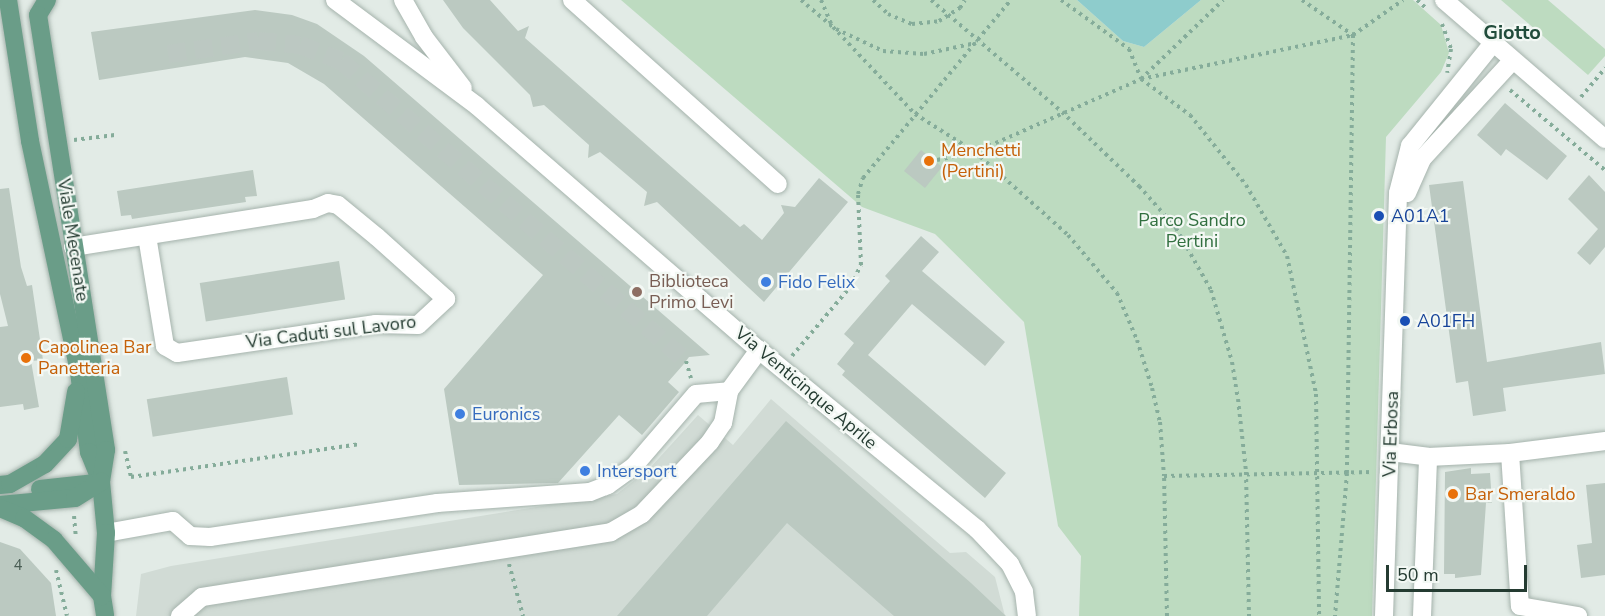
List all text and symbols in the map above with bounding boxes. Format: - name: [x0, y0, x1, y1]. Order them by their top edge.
- district label: Giotto: [1483, 20, 1541, 44]
- place label: Menchetti (Pertini): [941, 140, 1021, 182]
- marker: Menchetti (Pertini): [922, 154, 936, 168]
- street label: Viale Mecenate: [53, 177, 93, 303]
- place label: A01A1: [1391, 205, 1450, 227]
- marker: A01A1: [1372, 209, 1386, 223]
- park label: Parco Sandro Pertini: [1138, 210, 1246, 252]
- place label: Biblioteca Primo Levi: [649, 271, 733, 314]
- place label: Fido Felix: [778, 271, 855, 293]
- marker: Fido Felix: [759, 275, 773, 289]
- marker: Biblioteca Primo Levi: [630, 285, 644, 299]
- place label: A01FH: [1417, 310, 1475, 332]
- street label: Via Caduti sul Lavoro: [245, 311, 417, 353]
- marker: A01FH: [1398, 314, 1412, 328]
- street label: Via Venticinque Aprile: [731, 322, 881, 454]
- place label: Capolinea Bar Panetteria: [38, 337, 151, 380]
- marker: Capolinea Bar Panetteria: [19, 351, 33, 365]
- street label: Via Erbosa: [1379, 390, 1403, 478]
- place label: Euronics: [472, 403, 540, 425]
- marker: Euronics: [453, 407, 467, 421]
- place label: Intersport: [597, 460, 676, 482]
- marker: Intersport: [578, 464, 592, 478]
- place label: Bar Smeraldo: [1465, 483, 1575, 505]
- marker: Bar Smeraldo: [1446, 487, 1460, 501]
- scale bar: [1389, 553, 1530, 591]
- house number: 4: [14, 557, 22, 575]
- text: 50 m: [1397, 563, 1439, 587]

